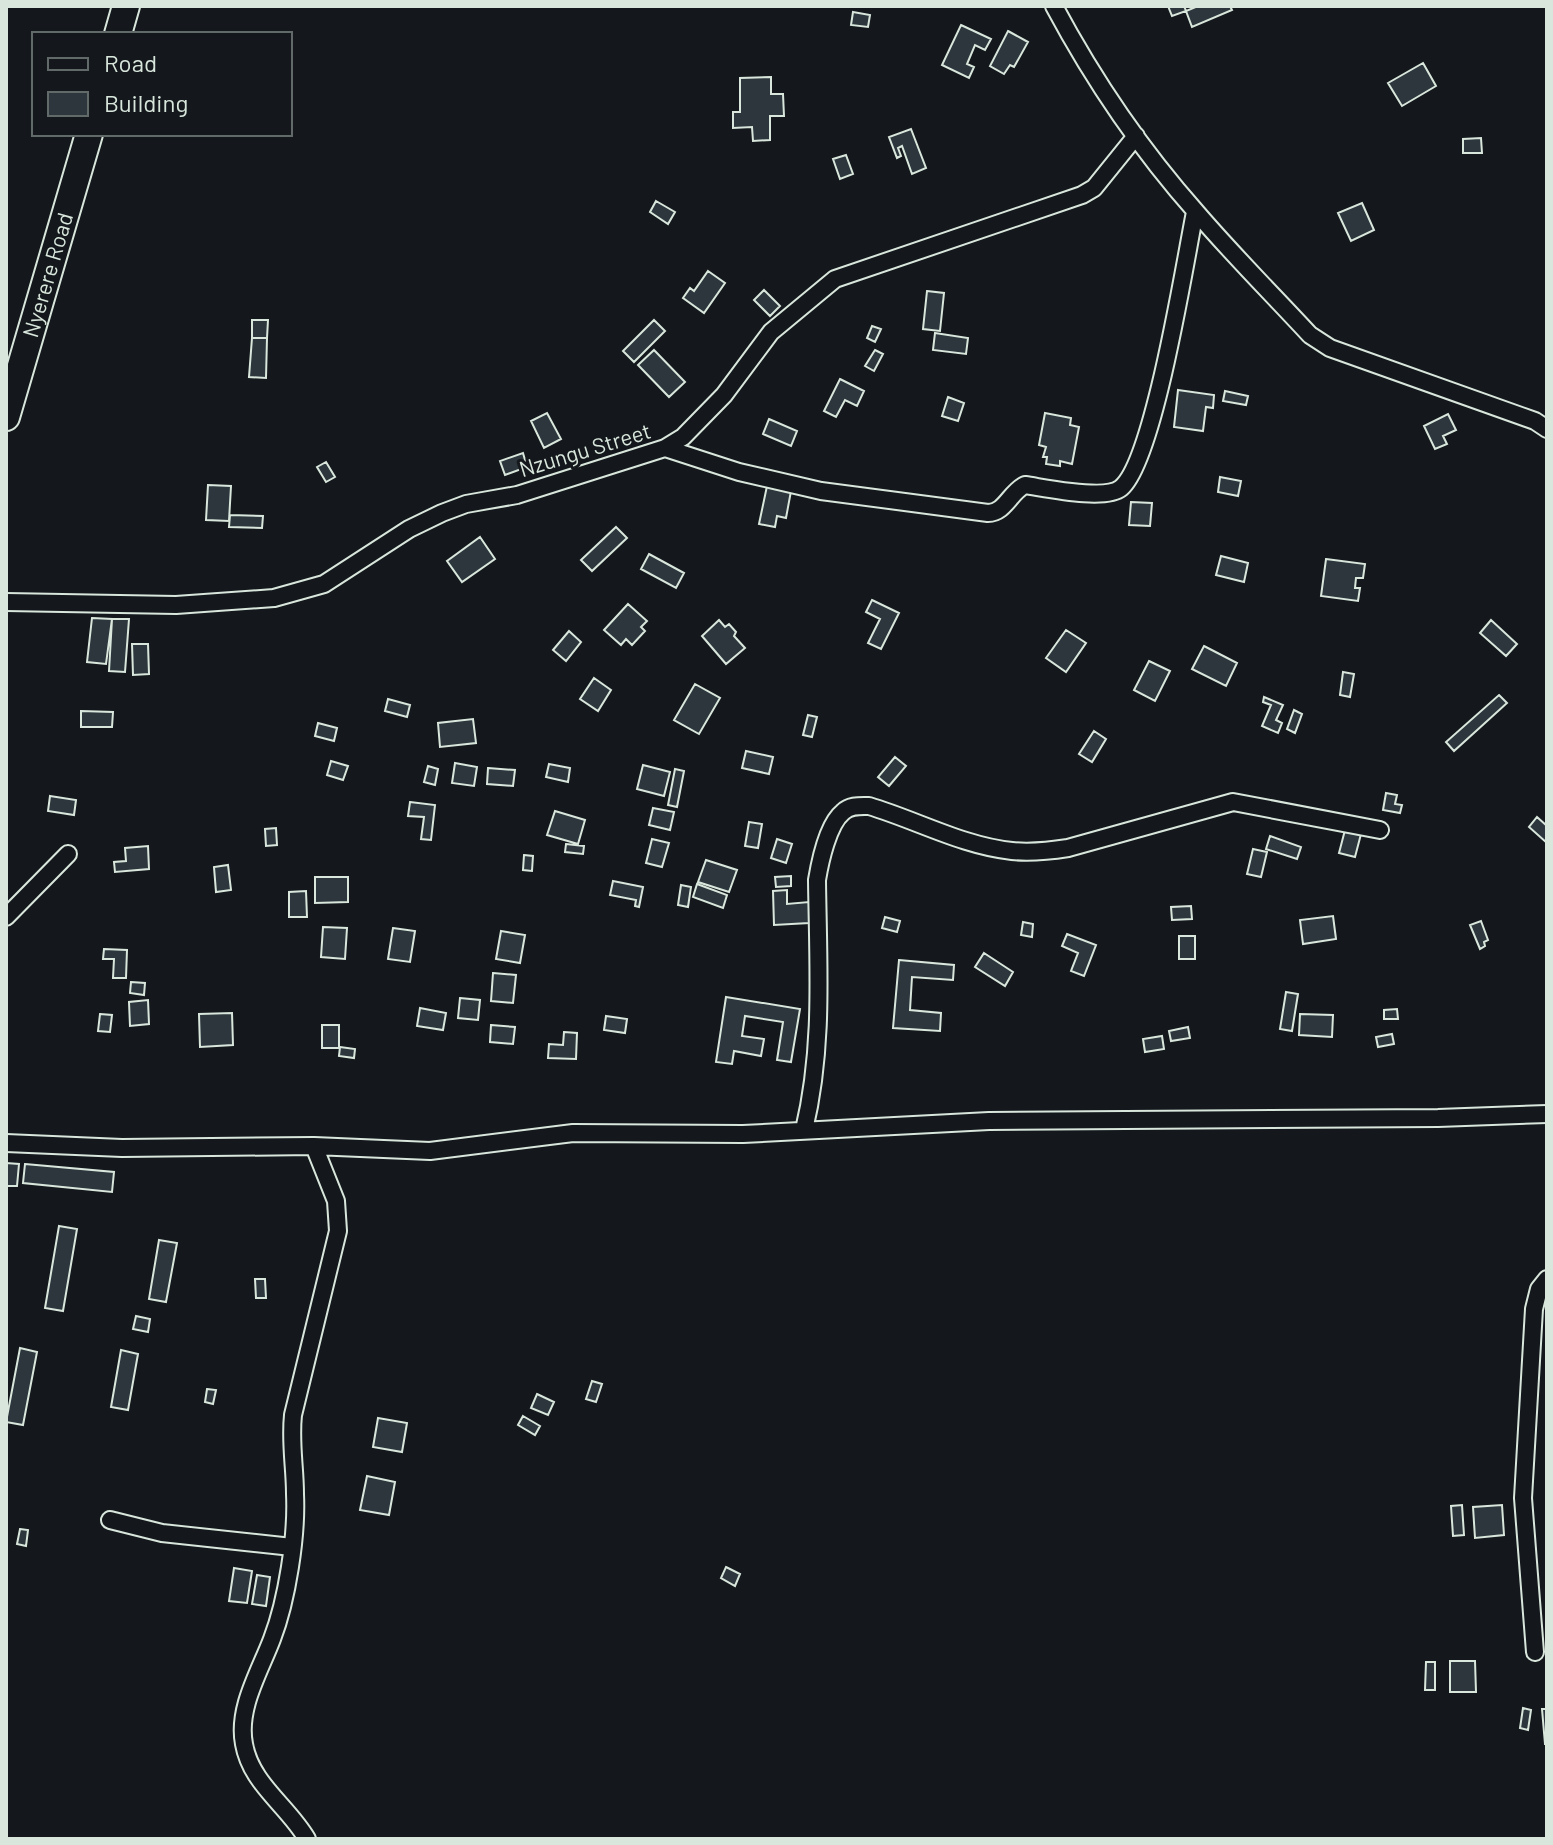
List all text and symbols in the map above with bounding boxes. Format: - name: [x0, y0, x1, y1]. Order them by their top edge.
- legend: [32, 32, 292, 136]
- text: Road: [104, 48, 157, 77]
- text: Building: [104, 88, 188, 117]
- street label: Nyerere Road: [16, 209, 77, 340]
- street label: Nzungu Street: [516, 417, 654, 481]

